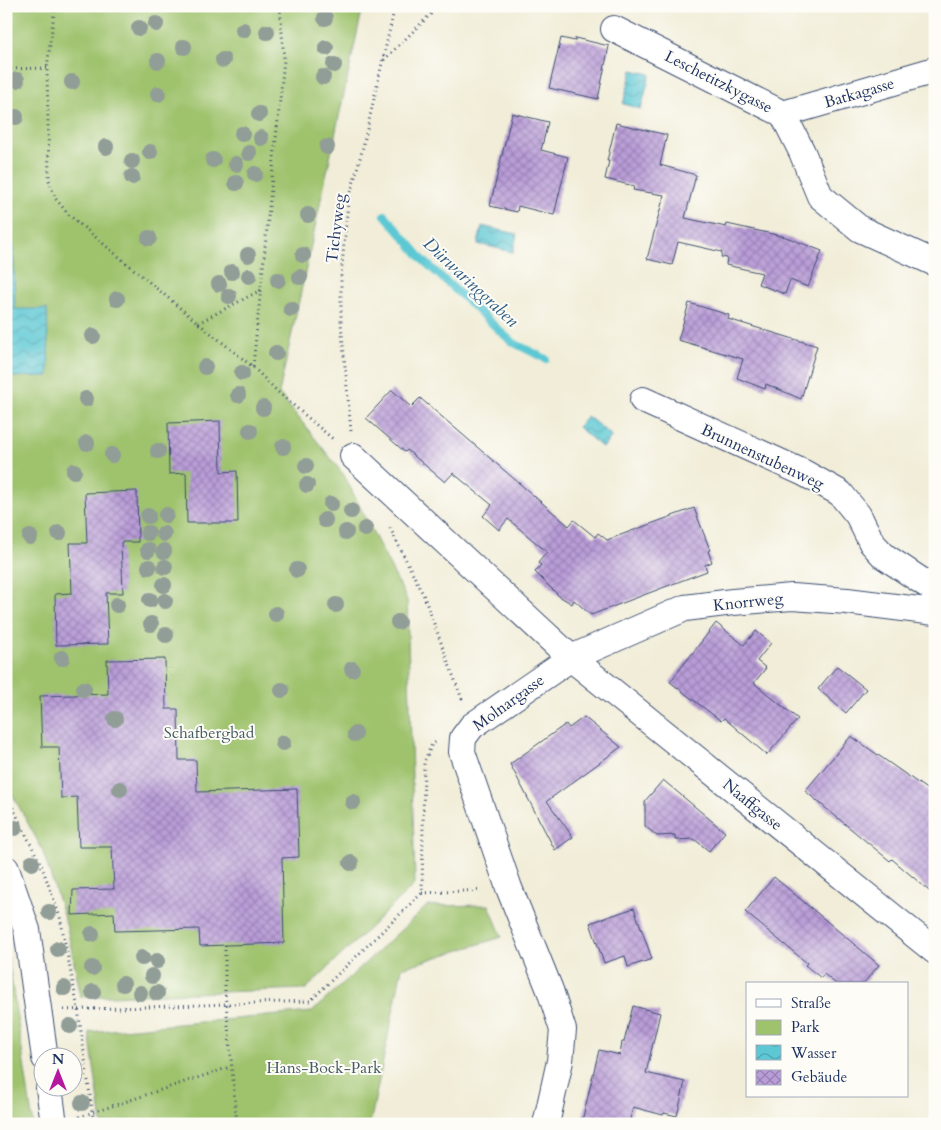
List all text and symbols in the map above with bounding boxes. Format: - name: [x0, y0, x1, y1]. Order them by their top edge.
- street label: Leschetitzkygasse: [661, 45, 776, 119]
- street label: Batkagasse: [822, 72, 897, 113]
- street label: Tichyweg: [321, 192, 351, 264]
- water label: Dürwaringgraben: [417, 232, 524, 333]
- street label: Brunnenstubenweg: [698, 419, 828, 495]
- street label: Knorrweg: [712, 587, 784, 617]
- street label: Molnargasse: [468, 669, 549, 736]
- park label: Schafbergbad: [164, 722, 255, 744]
- street label: Naaffgasse: [718, 774, 787, 836]
- legend: [746, 982, 908, 1098]
- text: Straße: [791, 993, 831, 1013]
- text: Park: [791, 1017, 820, 1037]
- text: Wasser: [790, 1043, 837, 1063]
- north arrow: [32, 1048, 82, 1098]
- text: N: [52, 1050, 64, 1069]
- park label: Hans-Bock-Park: [266, 1057, 382, 1079]
- text: Gebäude: [791, 1067, 848, 1087]

